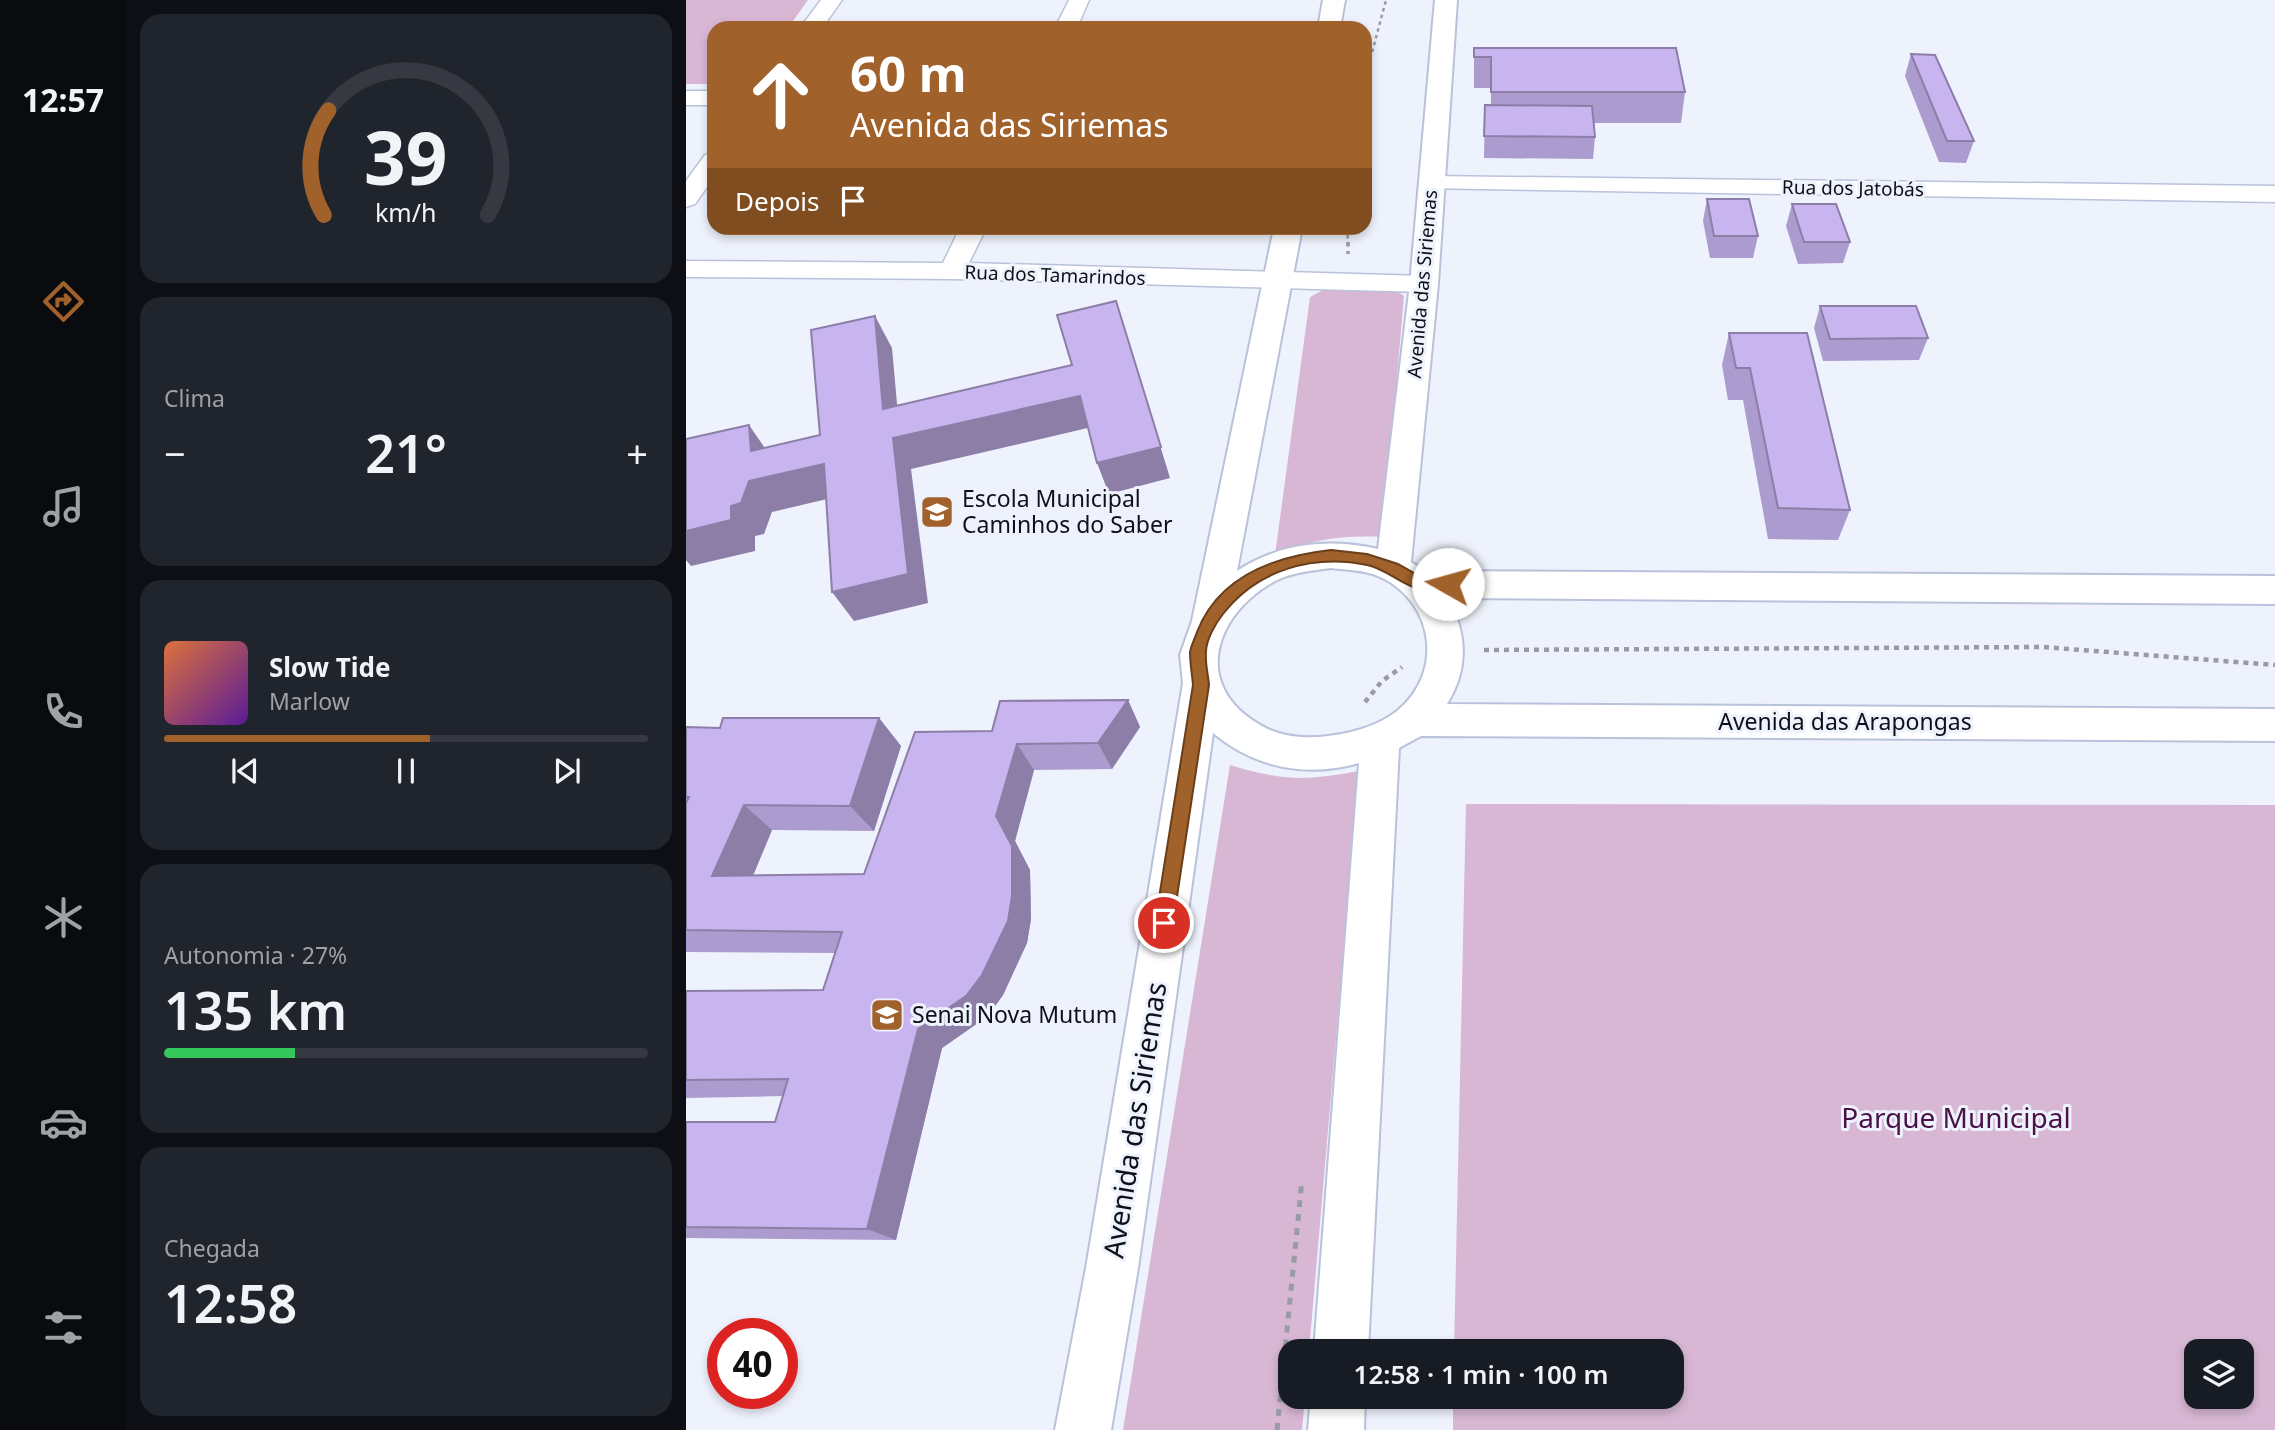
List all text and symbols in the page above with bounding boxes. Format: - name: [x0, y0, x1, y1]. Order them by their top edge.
- text: 60 m: [850, 40, 967, 106]
- icon: ahead: [735, 49, 826, 140]
- text: 12:57: [22, 78, 104, 121]
- text: Avenida das Siriemas: [850, 103, 1169, 146]
- text: 39: [364, 107, 448, 206]
- street label: Rua dos Jatobás: [1782, 174, 1924, 202]
- icon: arrive: [834, 182, 872, 220]
- text: Depois: [735, 183, 820, 219]
- street label: Avenida das Siriemas: [1401, 189, 1443, 379]
- text: km/h: [375, 194, 437, 228]
- street label: Rua dos Tamarindos: [964, 259, 1146, 291]
- icon: directions: [39, 277, 88, 326]
- text: Clima: [164, 382, 225, 414]
- text: 21°: [365, 417, 447, 488]
- text: −: [164, 427, 186, 479]
- text: +: [626, 427, 648, 479]
- icon: music: [39, 482, 88, 531]
- place label: Escola Municipal Caminhos do Saber: [962, 482, 1173, 540]
- school or university icon: Escola Municipal Caminhos do Saber: [918, 493, 956, 531]
- position arrow: [1411, 547, 1485, 621]
- text: Slow Tide: [269, 649, 391, 685]
- text: Marlow: [269, 685, 350, 717]
- icon: phone: [39, 687, 88, 736]
- street label: Avenida das Arapongas: [1718, 705, 1972, 737]
- icon: previous: [226, 752, 264, 790]
- icon: pause: [387, 752, 425, 790]
- icon: next: [548, 752, 586, 790]
- icon: climate: [39, 893, 88, 942]
- pin: [1134, 893, 1194, 953]
- icon: arrive: [1145, 904, 1183, 942]
- text: Autonomia · 27%: [164, 939, 347, 971]
- text: 135 km: [164, 974, 347, 1045]
- street label: Avenida das Siriemas: [1093, 979, 1175, 1260]
- school or university icon: Senai Nova Mutum: [868, 996, 906, 1034]
- place label: Senai Nova Mutum: [912, 998, 1117, 1030]
- icon: car: [39, 1098, 88, 1147]
- park label: Parque Municipal: [1841, 1098, 2071, 1136]
- text: Chegada: [164, 1232, 260, 1264]
- text: 12:58: [164, 1267, 297, 1338]
- icon: filters: [39, 1303, 88, 1352]
- speed limit sign: 40: [707, 1318, 798, 1409]
- map controls: [2184, 1339, 2254, 1409]
- button: layers: [2184, 1339, 2254, 1409]
- text: 12:58 · 1 min · 100 m: [1354, 1356, 1608, 1392]

